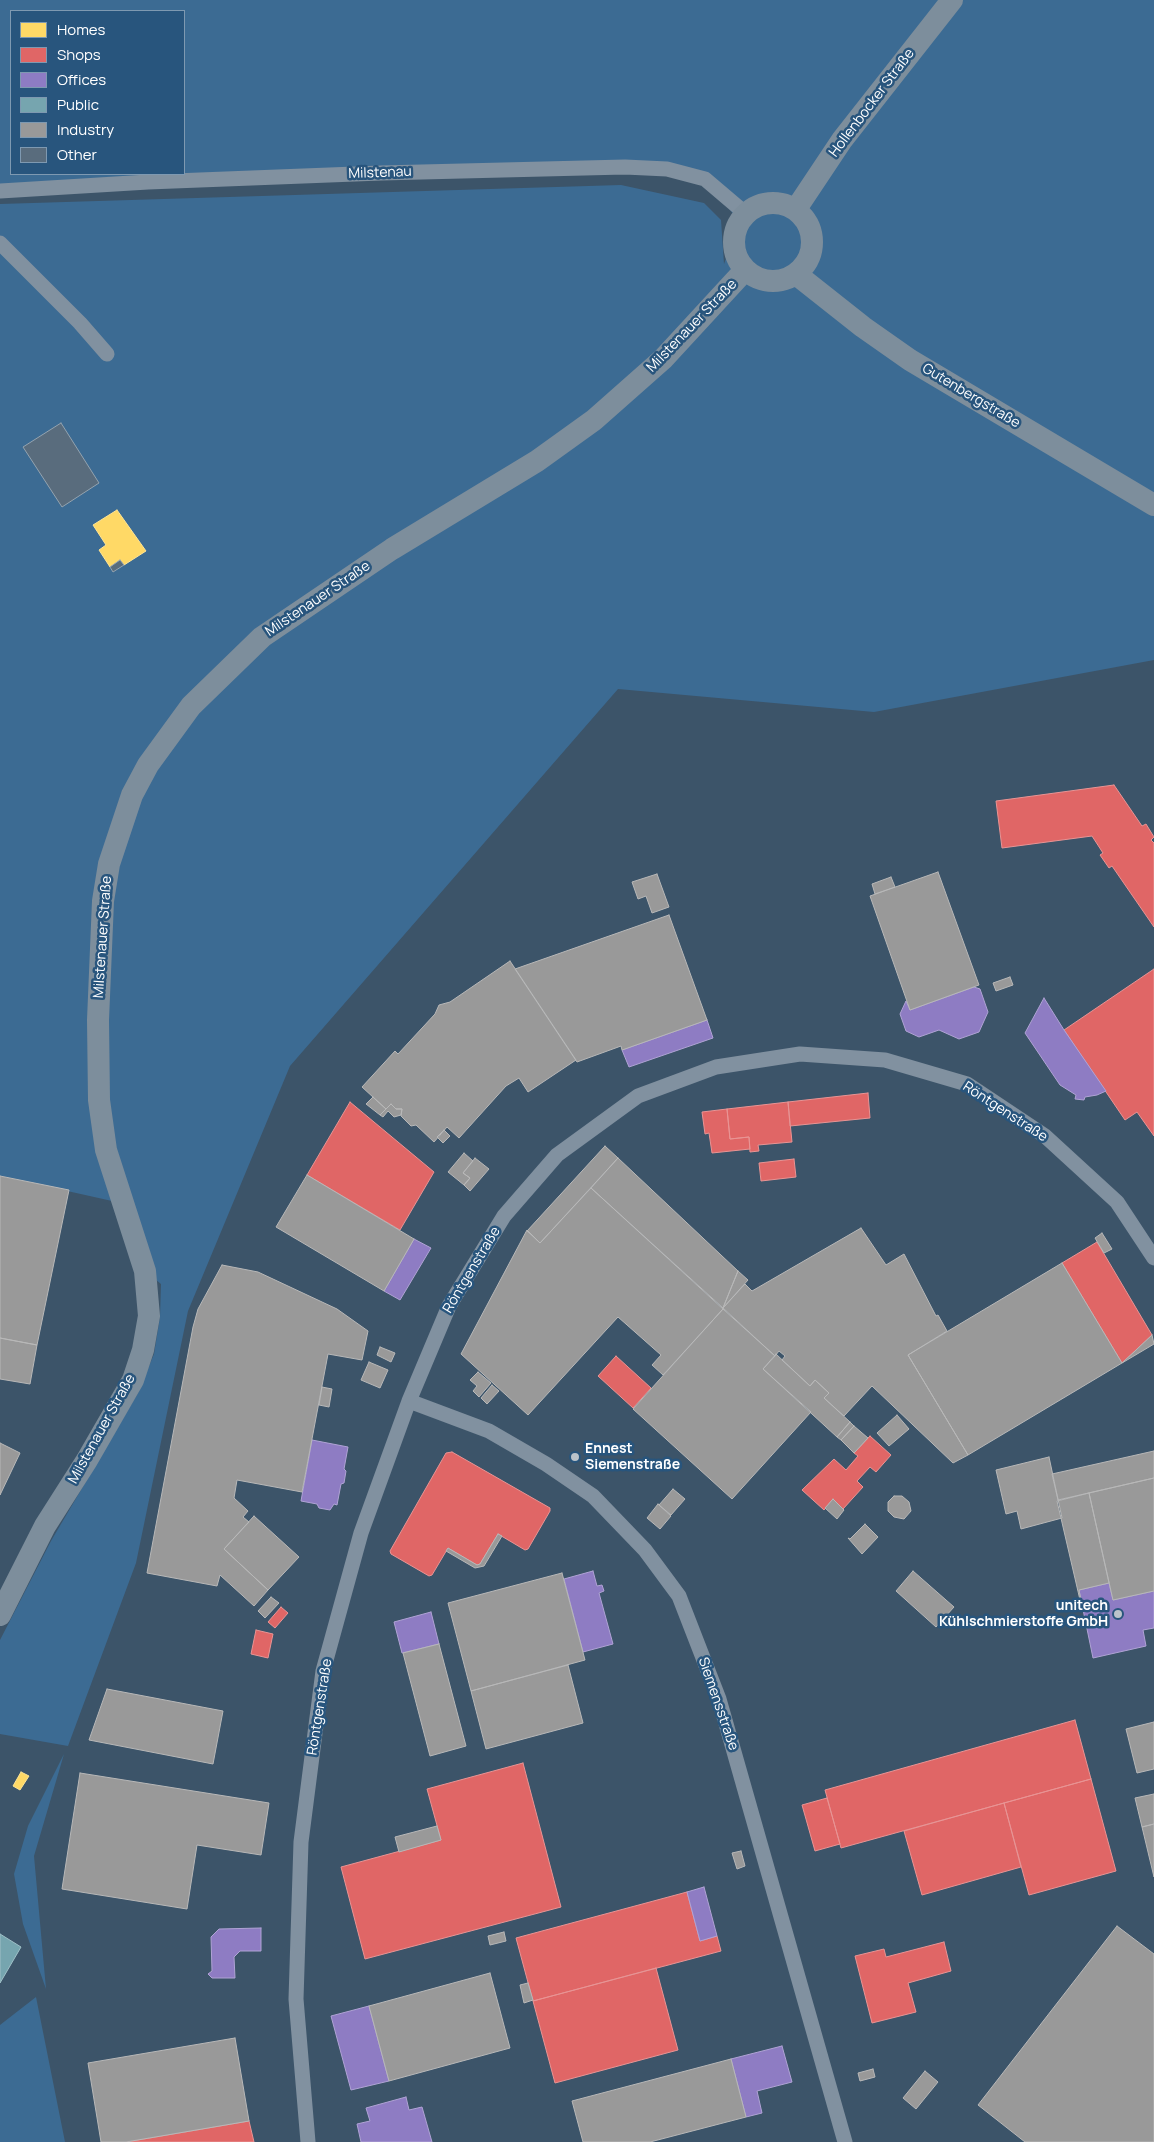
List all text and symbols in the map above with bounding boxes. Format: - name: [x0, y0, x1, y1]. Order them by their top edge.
- legend: [10, 10, 185, 175]
- text: Homes: [57, 19, 105, 40]
- text: Shops: [57, 44, 101, 65]
- street label: Hollenbocker Straße: [826, 46, 918, 160]
- text: Offices: [57, 69, 106, 90]
- text: Public: [57, 94, 99, 115]
- text: Industry: [57, 119, 114, 140]
- text: Other: [57, 144, 97, 165]
- street label: Milstenau: [348, 163, 412, 183]
- street label: Milstenauer Straße: [643, 276, 741, 376]
- street label: Gutenbergstraße: [919, 360, 1023, 432]
- street label: Milstenauer Straße: [262, 558, 374, 640]
- street label: Milstenauer Straße: [90, 875, 116, 999]
- street label: Röntgenstraße: [959, 1078, 1051, 1146]
- street label: Röntgenstraße: [440, 1224, 504, 1316]
- street label: Milstenauer Straße: [65, 1371, 139, 1487]
- place label: Ennest Siemenstraße: [585, 1441, 680, 1474]
- marker: Ennest Siemenstraße: [569, 1451, 581, 1463]
- place label: unitech Kühlschmierstoffe GmbH: [939, 1598, 1108, 1630]
- marker: unitech Kühlschmierstoffe GmbH: [1112, 1608, 1124, 1620]
- street label: Siemensstraße: [694, 1655, 742, 1753]
- street label: Röntgenstraße: [304, 1657, 336, 1757]

